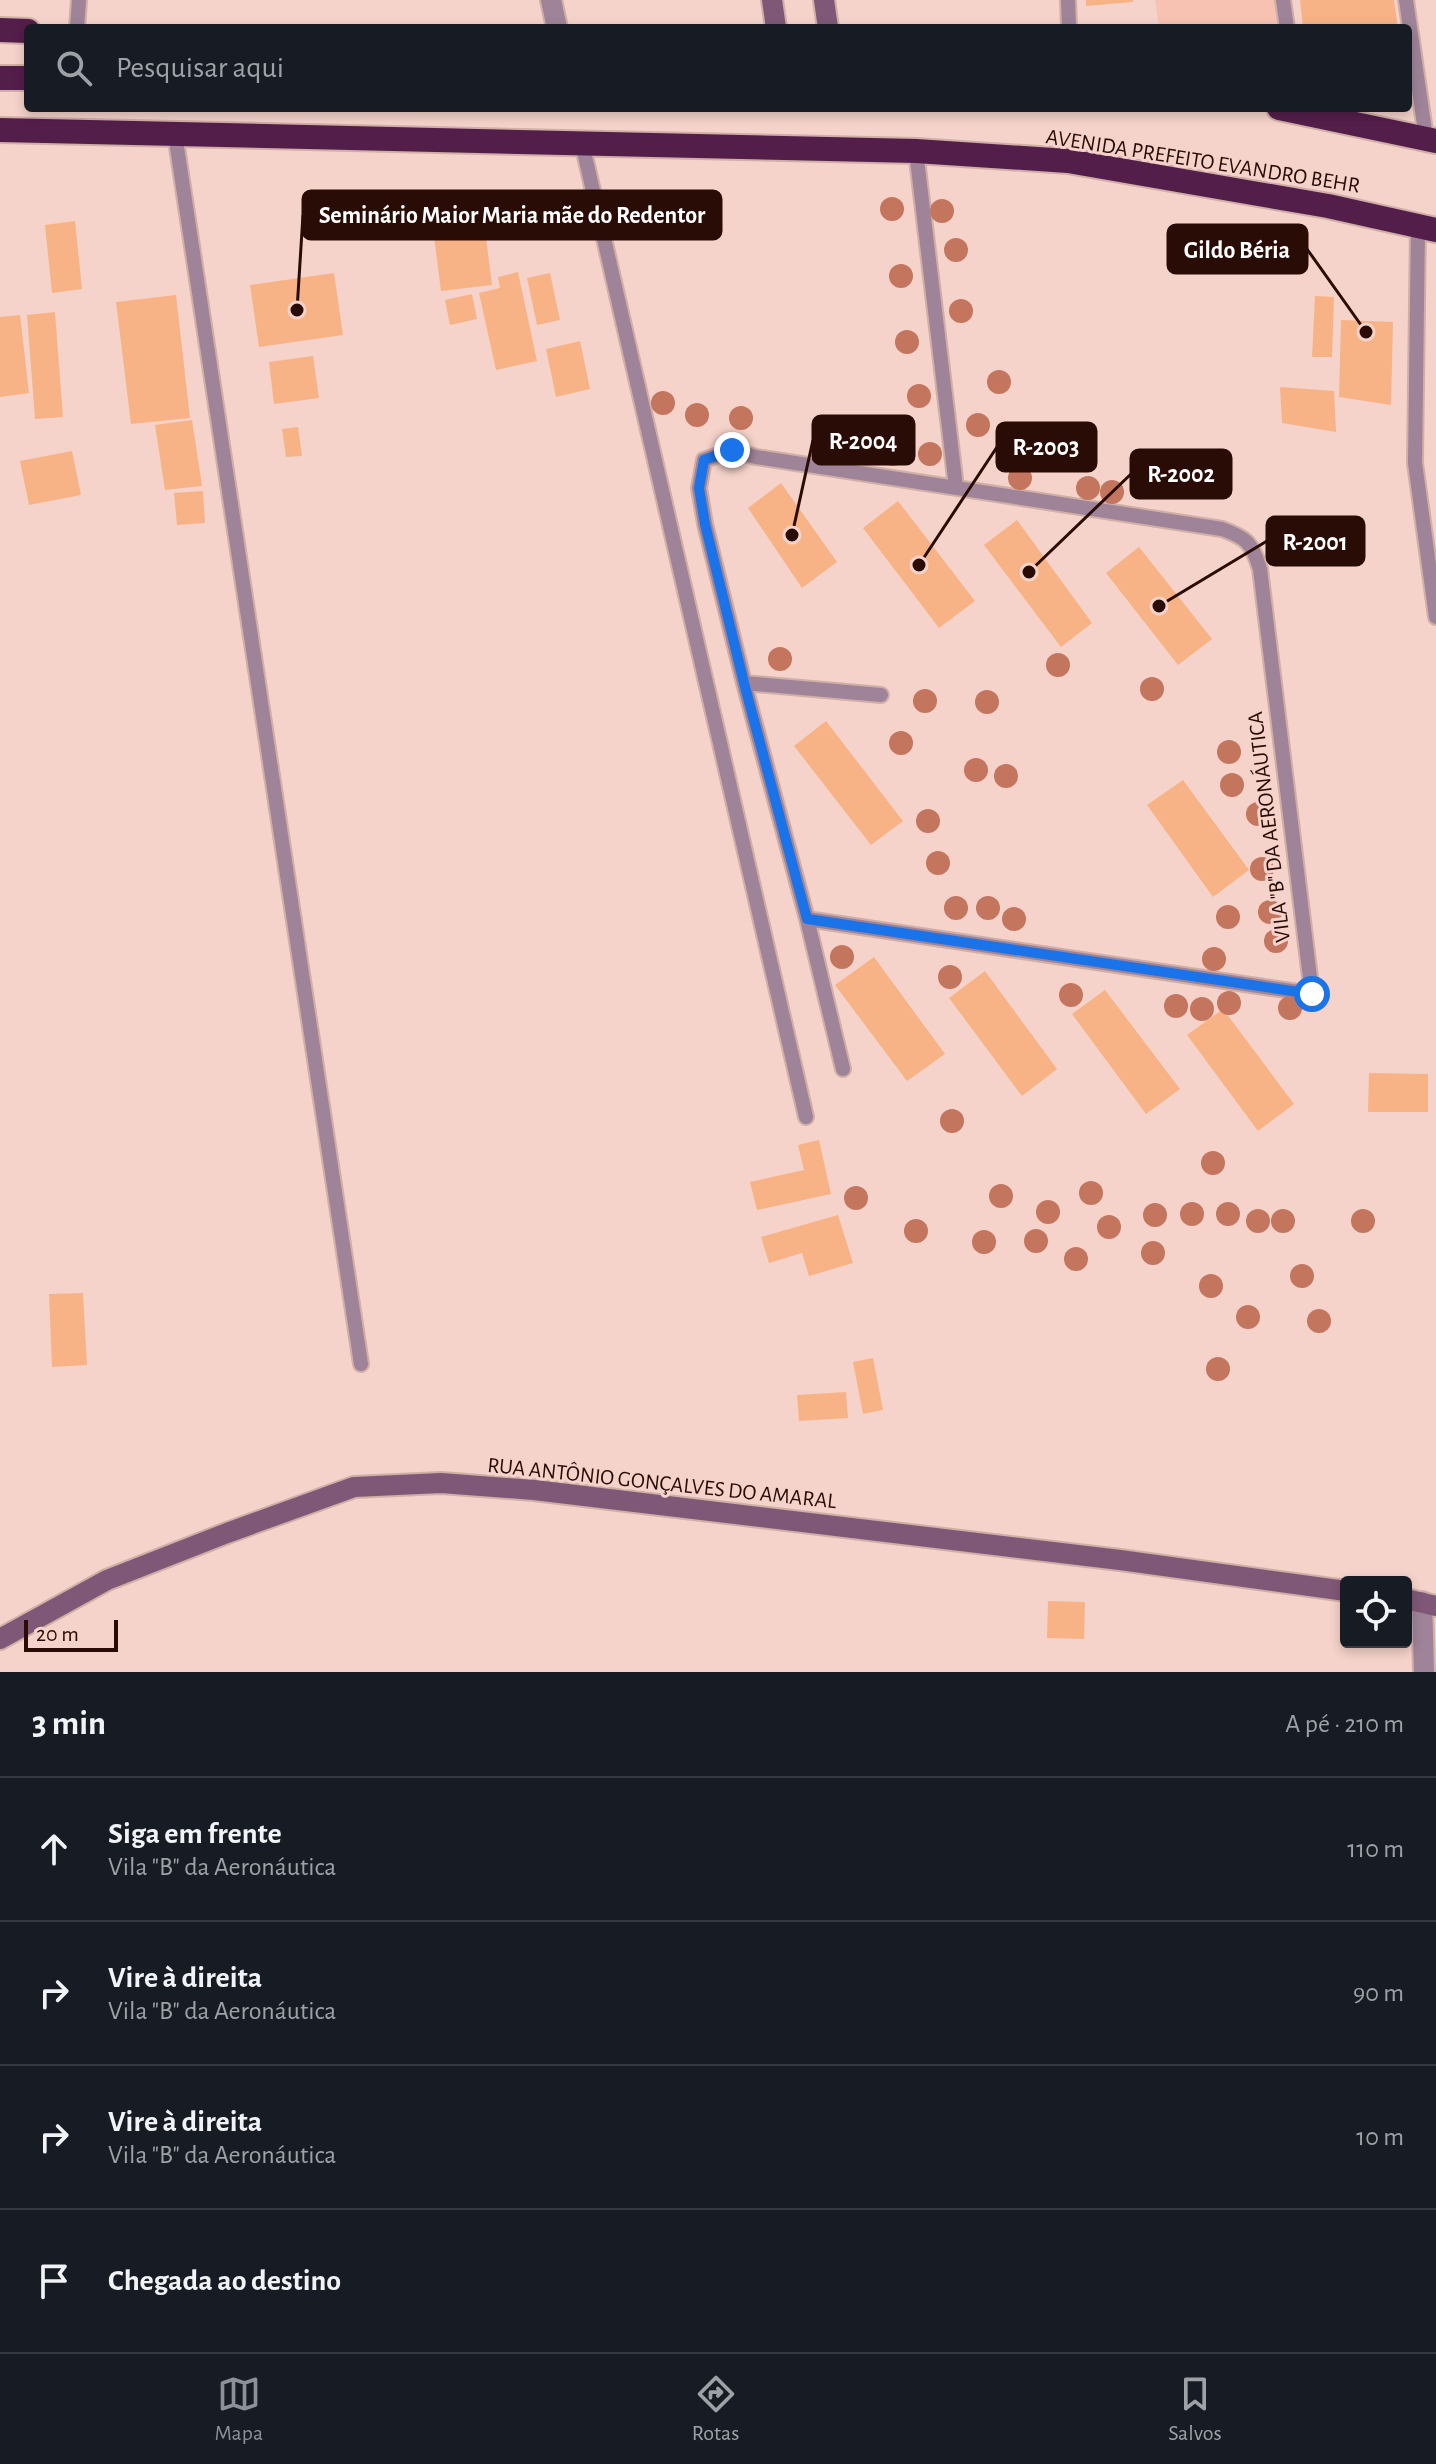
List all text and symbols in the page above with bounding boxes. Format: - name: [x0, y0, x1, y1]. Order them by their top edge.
- search box: [24, 24, 1412, 112]
- icon: search: [52, 46, 96, 90]
- text: Pesquisar aqui: [116, 53, 284, 83]
- street label: AVENIDA PREFEITO EVANDRO BEHR: [1044, 125, 1362, 197]
- callout: Seminário Maior Maria mãe do Redentor: [303, 191, 721, 239]
- text: Seminário Maior Maria mãe do Redentor: [319, 204, 706, 228]
- callout: Gildo Béria: [1168, 225, 1307, 273]
- text: Gildo Béria: [1184, 239, 1290, 263]
- callout: R-2004: [813, 416, 914, 464]
- callout: R-2003: [997, 423, 1096, 471]
- text: R-2004: [829, 430, 897, 454]
- route end: [714, 432, 750, 468]
- text: R-2003: [1013, 436, 1079, 460]
- callout: R-2002: [1131, 450, 1231, 498]
- text: R-2002: [1147, 463, 1215, 487]
- callout: R-2001: [1267, 517, 1364, 565]
- text: R-2001: [1282, 531, 1348, 555]
- street label: VILA "B" DA AERONÁUTICA: [1243, 710, 1294, 944]
- route start: [1294, 976, 1330, 1012]
- street label: RUA ANTÔNIO GONÇALVES DO AMARAL: [486, 1453, 838, 1512]
- map controls: [1340, 1576, 1412, 1648]
- button: locate: [1340, 1576, 1412, 1648]
- scale bar: [24, 1616, 118, 1652]
- text: 20 m: [36, 1623, 79, 1645]
- text: 3 min: [32, 1707, 106, 1741]
- text: A pé · 210 m: [1285, 1711, 1404, 1737]
- text: Siga em frente: [108, 1819, 282, 1849]
- icon: ahead: [32, 1827, 76, 1871]
- text: 110 m: [1347, 1836, 1404, 1862]
- text: Vila "B" da Aeronáutica: [108, 1854, 336, 1880]
- text: Vire à direita: [108, 1963, 262, 1993]
- icon: right: [32, 1971, 76, 2015]
- text: 90 m: [1353, 1980, 1404, 2006]
- text: Vila "B" da Aeronáutica: [108, 1998, 336, 2024]
- text: Vire à direita: [108, 2107, 262, 2137]
- icon: right: [32, 2115, 76, 2159]
- text: 10 m: [1356, 2124, 1404, 2150]
- text: Vila "B" da Aeronáutica: [108, 2142, 336, 2168]
- icon: arrive: [32, 2259, 76, 2303]
- text: Chegada ao destino: [108, 2266, 341, 2296]
- tab: Mapa: [214, 2372, 263, 2446]
- tab: Rotas: [692, 2372, 739, 2446]
- tab: Salvos: [1168, 2372, 1222, 2446]

